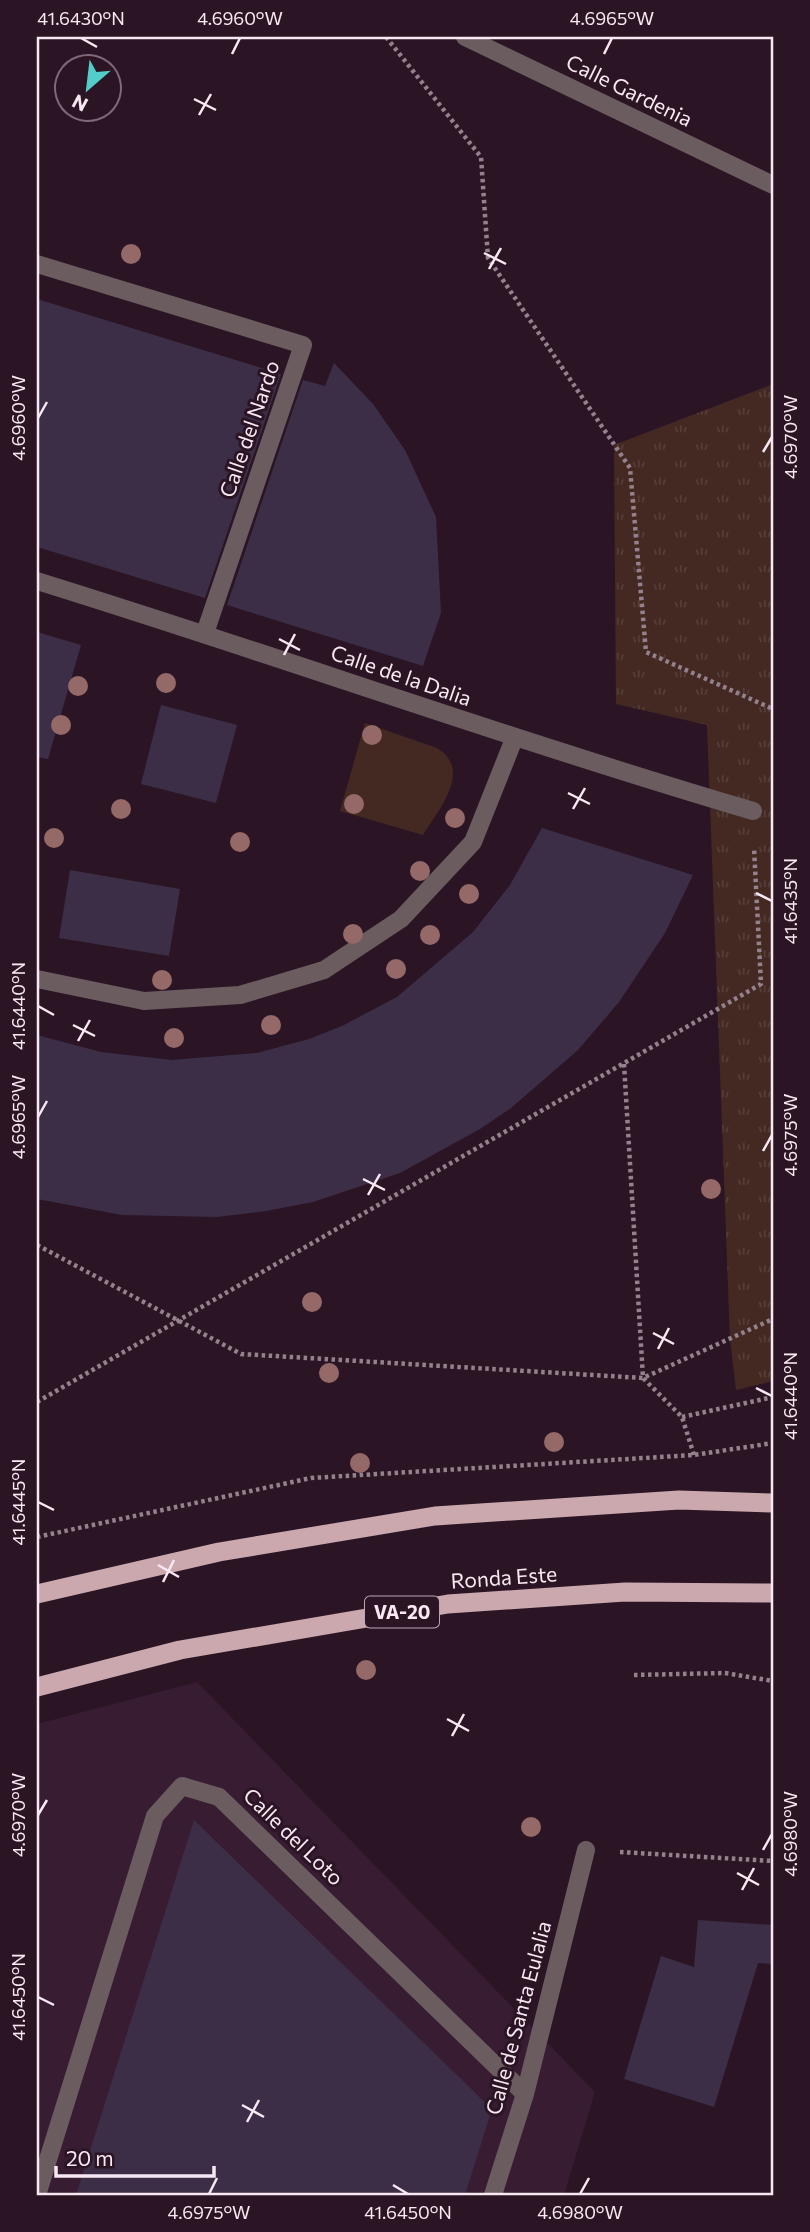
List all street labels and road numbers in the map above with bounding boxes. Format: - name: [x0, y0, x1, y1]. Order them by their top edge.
- street label: Calle Gardenia: [563, 48, 697, 131]
- street label: Calle del Nardo: [213, 357, 284, 500]
- street label: Calle de la Dalia: [328, 639, 475, 710]
- street label: Ronda Este: [450, 1560, 558, 1593]
- road number: VA-20: [365, 1596, 439, 1628]
- street label: Calle del Loto: [239, 1782, 349, 1890]
- street label: Calle de Santa Eulalia: [480, 1918, 555, 2117]

